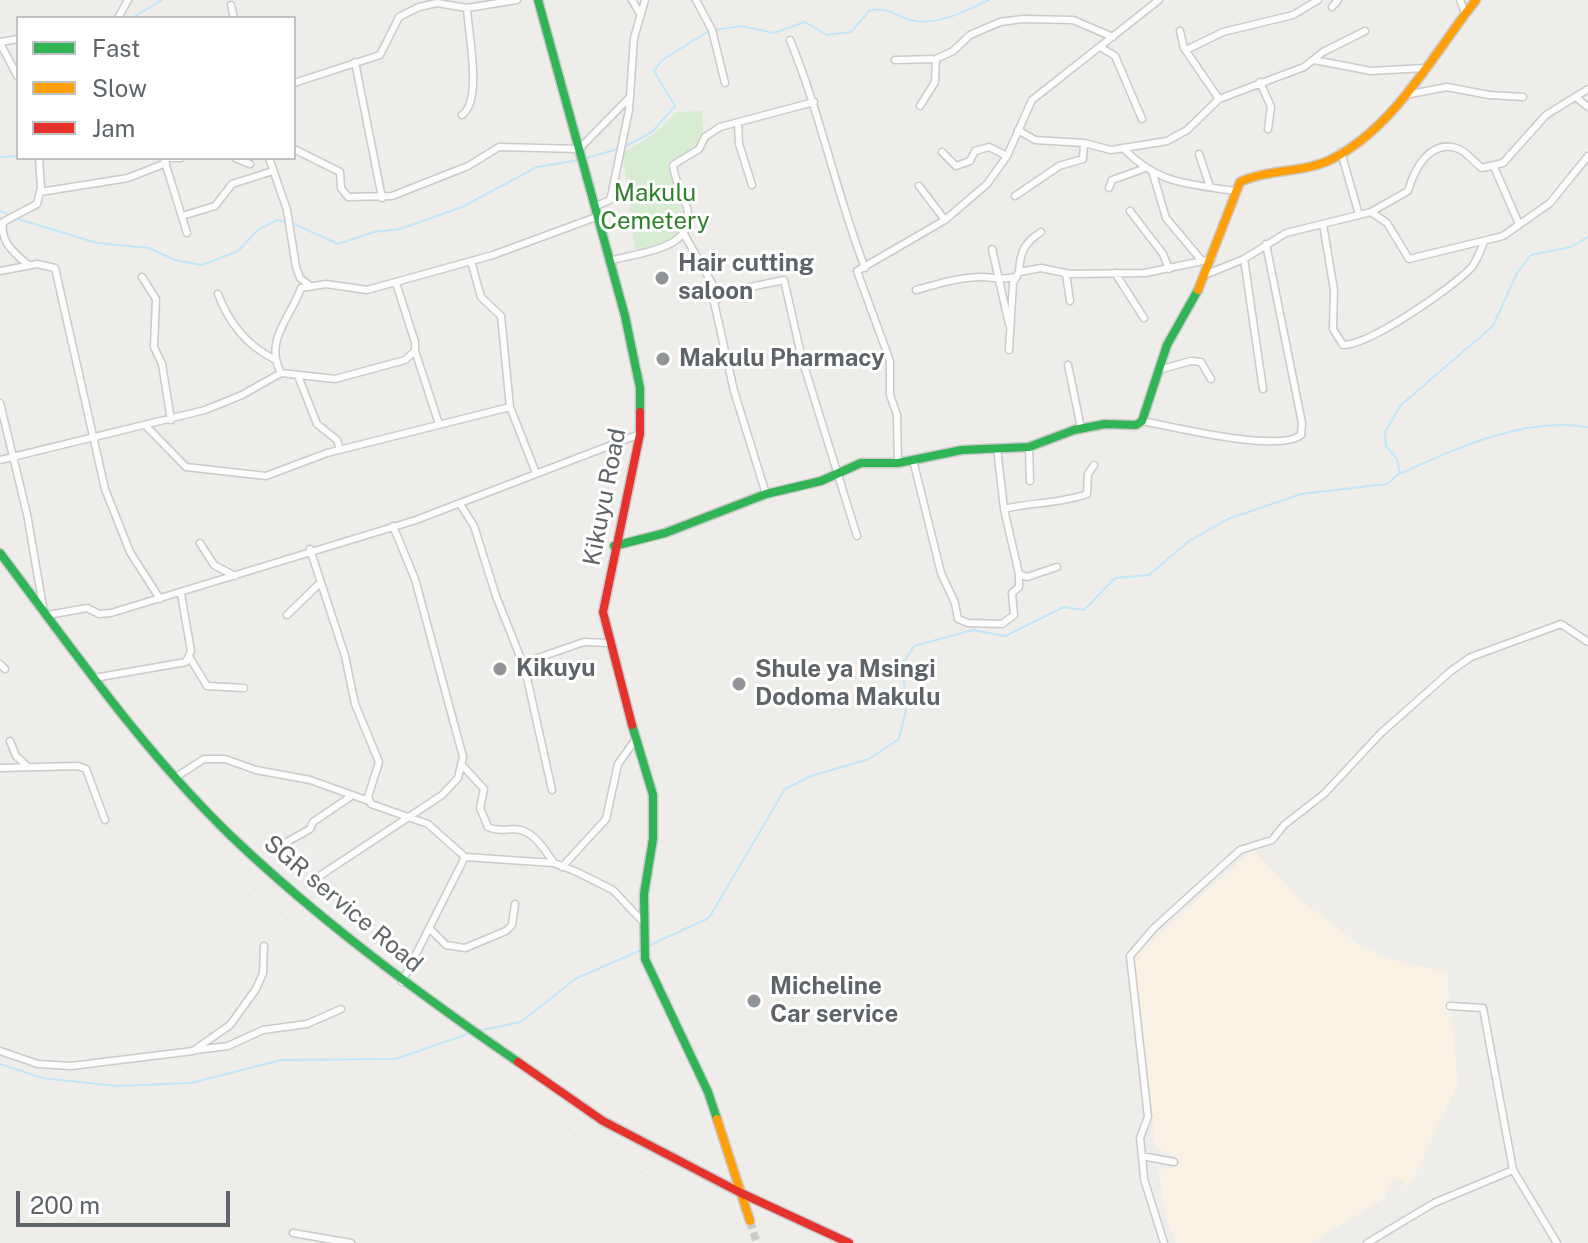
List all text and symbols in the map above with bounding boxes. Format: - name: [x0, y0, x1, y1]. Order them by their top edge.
- legend: [16, 16, 296, 160]
- text: Fast: [92, 34, 140, 62]
- text: Slow: [92, 74, 147, 102]
- text: Jam: [92, 114, 135, 142]
- park label: Makulu Cemetery: [600, 180, 710, 236]
- place label: Hair cutting saloon: [678, 250, 814, 306]
- marker: Hair cutting saloon: [653, 269, 671, 287]
- place label: Makulu Pharmacy: [679, 345, 885, 373]
- marker: Makulu Pharmacy: [654, 350, 672, 368]
- street label: Kikuyu Road: [578, 426, 632, 568]
- place label: Kikuyu: [516, 655, 595, 683]
- place label: Shule ya Msingi Dodoma Makulu: [755, 656, 941, 712]
- marker: Kikuyu: [491, 660, 509, 678]
- marker: Shule ya Msingi Dodoma Makulu: [730, 675, 748, 693]
- street label: SGR service Road: [258, 829, 428, 979]
- place label: Micheline Car service: [770, 973, 898, 1029]
- marker: Micheline Car service: [745, 992, 763, 1010]
- scale bar: [20, 1175, 234, 1225]
- text: 200 m: [30, 1191, 100, 1219]

